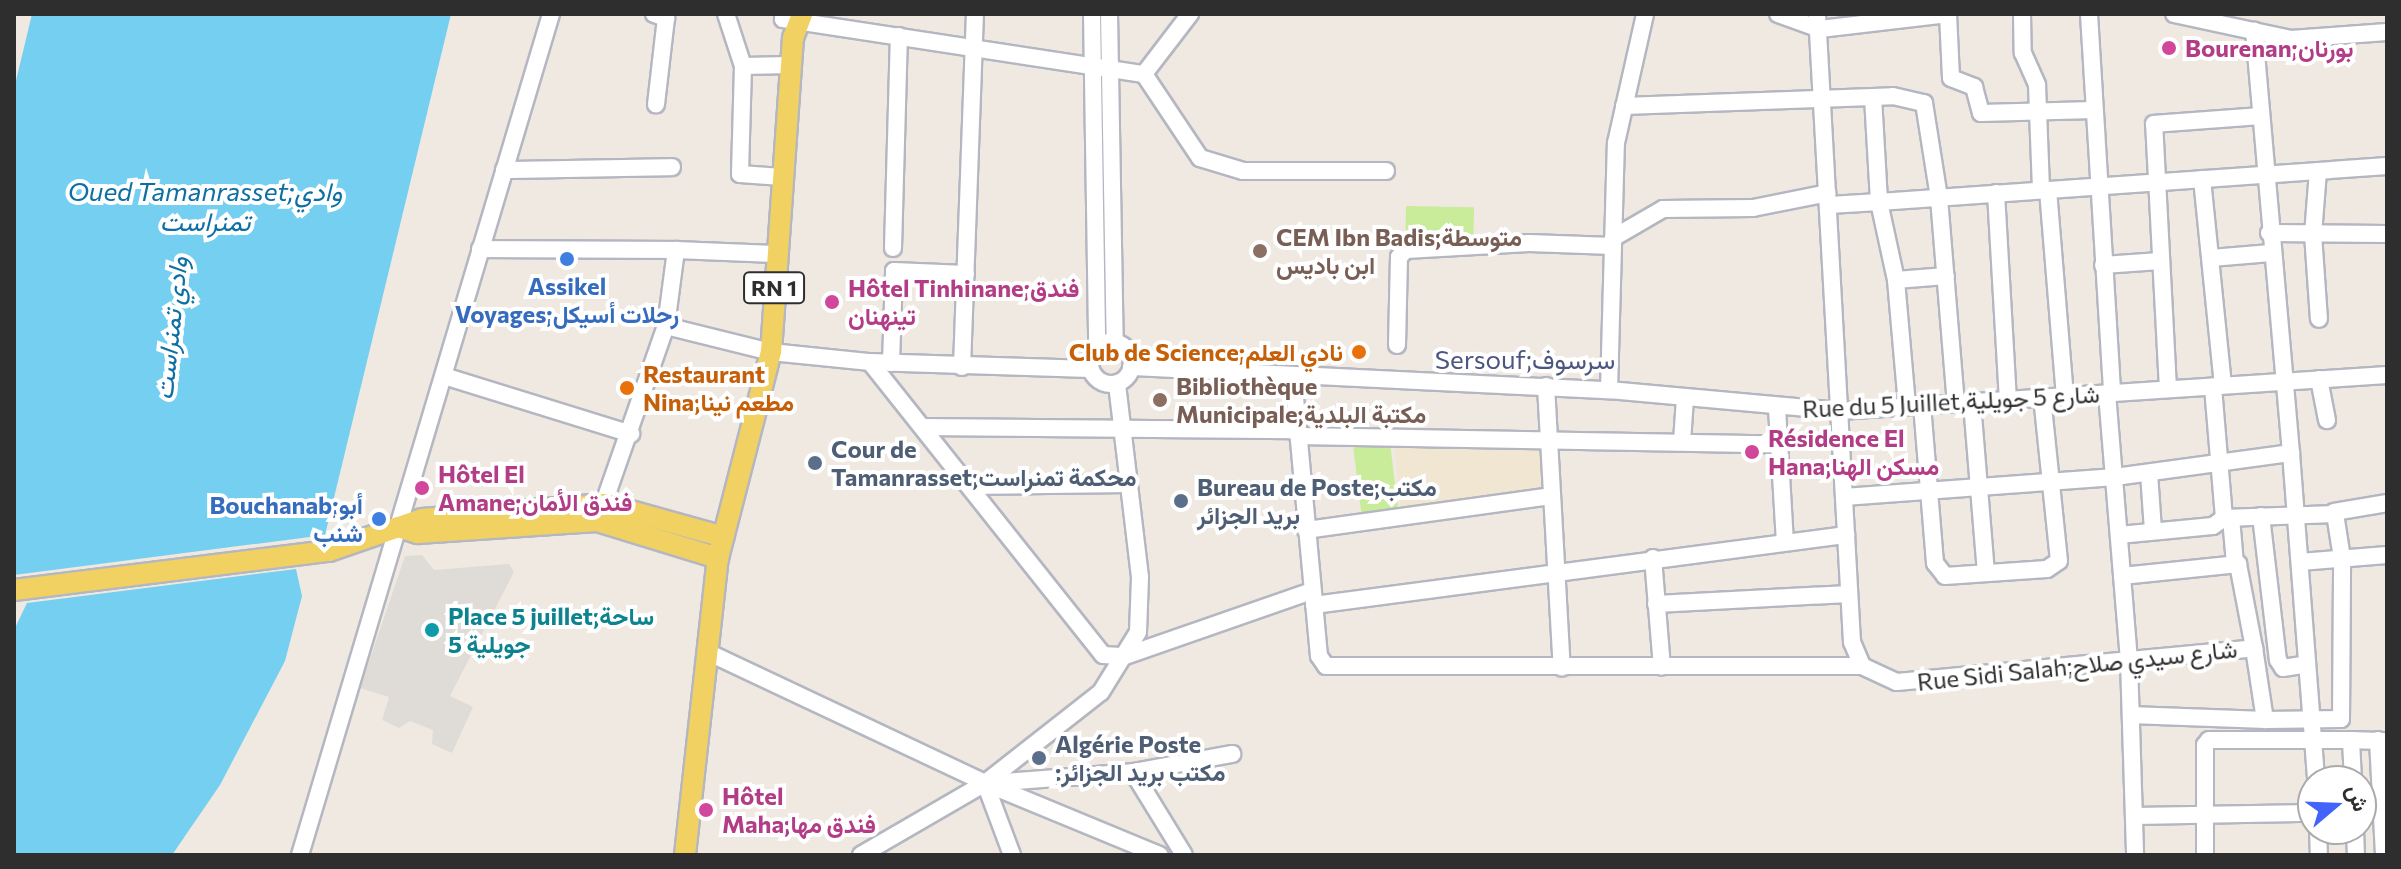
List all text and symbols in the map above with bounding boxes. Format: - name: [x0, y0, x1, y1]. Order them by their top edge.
- place label: Bourenan;بورنان: [2185, 34, 2353, 62]
- marker: Bourenan;بورنان: [2160, 39, 2178, 57]
- water label: Oued Tamanrasset;وادي تمنراست: [68, 175, 342, 236]
- place label: CEM Ibn Badis;متوسطة ابن باديس: [1276, 223, 1522, 279]
- marker: CEM Ibn Badis;متوسطة ابن باديس: [1251, 242, 1269, 260]
- marker: Assikel Voyages;رحلات أسيكل: [558, 250, 576, 268]
- water label: وادي تمنراست: [147, 255, 193, 401]
- road number: RN 1: [742, 270, 806, 306]
- place label: Assikel Voyages;رحلات أسيكل: [455, 272, 679, 328]
- place label: Hôtel Tinhinane;فندق تينهنان: [848, 274, 1079, 330]
- marker: Hôtel Tinhinane;فندق تينهنان: [823, 293, 841, 311]
- place label: Club de Science;نادي العلم: [1069, 338, 1343, 366]
- marker: Club de Science;نادي العلم: [1350, 343, 1368, 361]
- district label: Sersouf;سرسوف: [1435, 343, 1615, 375]
- place label: Restaurant Nina;مطعم نينا: [643, 360, 794, 416]
- place label: Bibliothèque Municipale;مكتبة البلدية: [1176, 372, 1426, 428]
- marker: Restaurant Nina;مطعم نينا: [618, 379, 636, 397]
- street label: Rue du 5 Juillet,شارع 5 جويلية: [1802, 379, 2100, 423]
- marker: Bibliothèque Municipale;مكتبة البلدية: [1151, 391, 1169, 409]
- place label: Résidence El Hana;مسكن الهنا: [1768, 424, 1939, 480]
- place label: Cour de Tamanrasset;محكمة تمنراست: [831, 435, 1137, 491]
- marker: Résidence El Hana;مسكن الهنا: [1743, 443, 1761, 461]
- marker: Cour de Tamanrasset;محكمة تمنراست: [806, 454, 824, 472]
- place label: Hôtel El Amane;فندق الأمان: [438, 460, 632, 516]
- place label: Bureau de Poste;مكتب بريد الجزائر: [1197, 473, 1437, 529]
- marker: Hôtel El Amane;فندق الأمان: [413, 479, 431, 497]
- place label: Bouchanab;أبو شنب: [209, 491, 363, 547]
- marker: Bureau de Poste;مكتب بريد الجزائر: [1172, 492, 1190, 510]
- marker: Bouchanab;أبو شنب: [370, 510, 388, 528]
- place label: Place 5 juillet;ساحة 5 جويلية: [448, 602, 654, 658]
- marker: Place 5 juillet;ساحة 5 جويلية: [423, 621, 441, 639]
- street label: Rue Sidi Salah;شارع سيدي صلاح: [1916, 634, 2238, 696]
- place label: Algérie Poste ;مكتب بريد الجزائر: [1055, 730, 1225, 786]
- marker: Algérie Poste ;مكتب بريد الجزائر: [1030, 749, 1048, 767]
- north arrow: [2297, 765, 2377, 845]
- text: ش: [2341, 781, 2375, 815]
- place label: Hôtel Maha;فندق مها: [722, 782, 876, 838]
- marker: Hôtel Maha;فندق مها: [697, 801, 715, 819]

